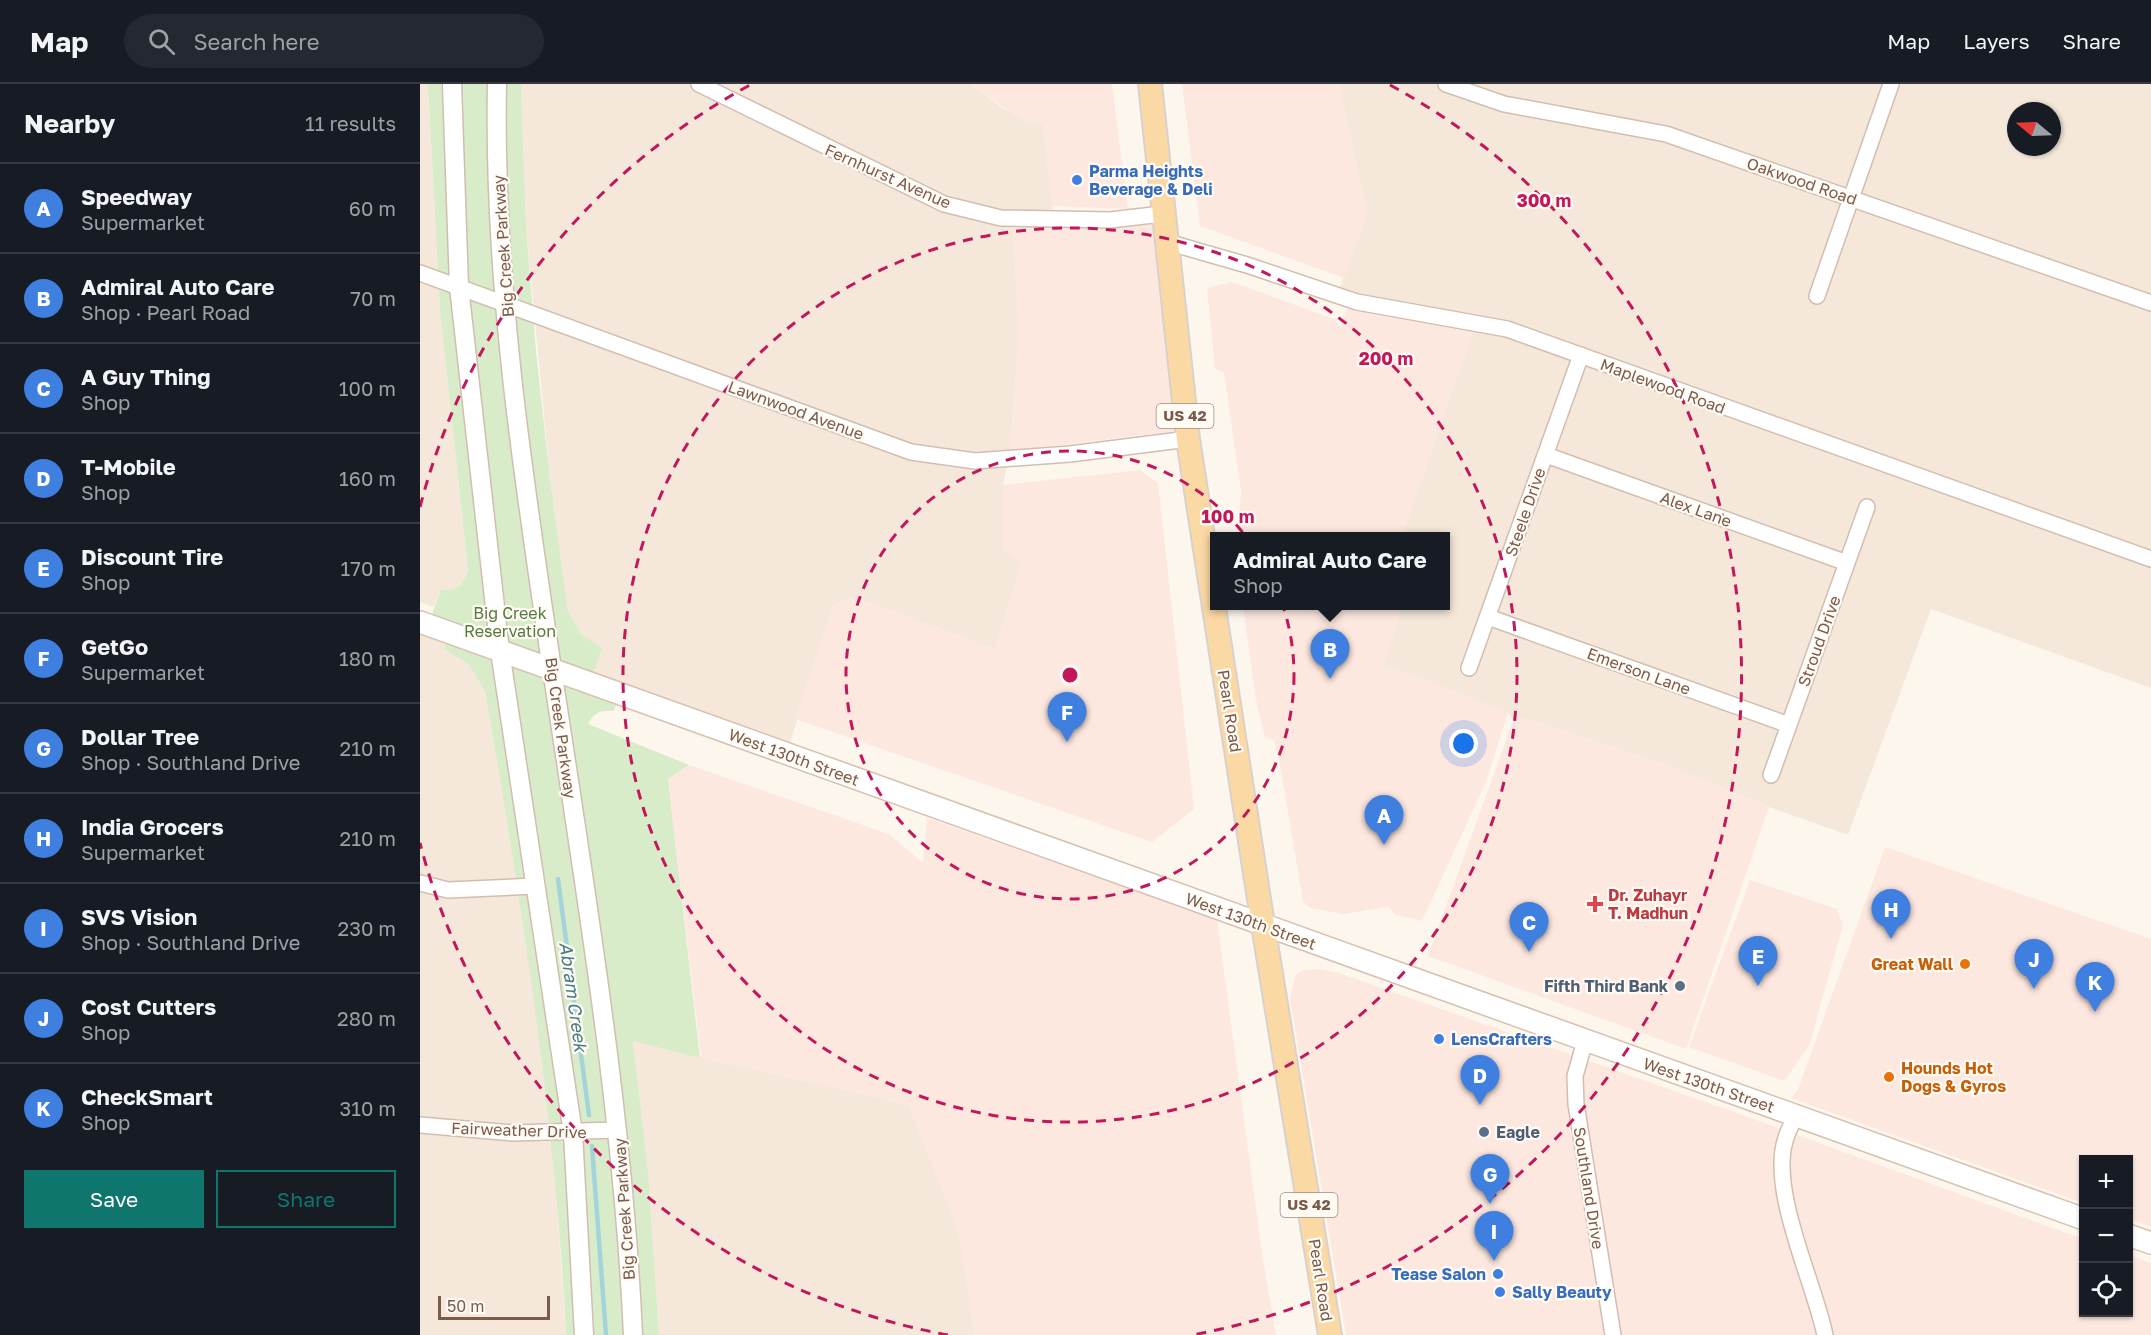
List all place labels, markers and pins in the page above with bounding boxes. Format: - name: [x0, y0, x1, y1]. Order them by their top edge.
- place label: Parma Heights Beverage & Deli: [1089, 161, 1213, 199]
- marker: Parma Heights Beverage & Deli: [1070, 173, 1084, 187]
- pin: B: [1310, 630, 1350, 679]
- centre of rings: [1060, 665, 1080, 685]
- pin: F: [1048, 692, 1086, 742]
- pin: A: [1364, 796, 1404, 845]
- place label: Dr. Zuhayr T. Madhun: [1608, 885, 1688, 923]
- pin: H: [1872, 890, 1910, 939]
- marker: Dr. Zuhayr T. Madhun: [1586, 895, 1604, 913]
- pin: C: [1510, 902, 1548, 952]
- pin: E: [1738, 936, 1778, 986]
- pin: J: [2014, 940, 2054, 989]
- place label: Great Wall: [1871, 954, 1954, 974]
- marker: Great Wall: [1958, 957, 1972, 971]
- pin: K: [2076, 962, 2114, 1012]
- place label: Fifth Third Bank: [1544, 976, 1669, 996]
- marker: Fifth Third Bank: [1673, 979, 1687, 993]
- place label: LensCrafters: [1451, 1029, 1552, 1049]
- marker: LensCrafters: [1432, 1032, 1446, 1046]
- pin: D: [1460, 1056, 1500, 1105]
- place label: Hounds Hot Dogs & Gyros: [1901, 1058, 2006, 1096]
- marker: Hounds Hot Dogs & Gyros: [1882, 1070, 1896, 1084]
- place label: Eagle: [1496, 1122, 1540, 1142]
- marker: Eagle: [1477, 1125, 1491, 1139]
- pin: G: [1470, 1154, 1510, 1204]
- pin: I: [1474, 1212, 1514, 1261]
- place label: Tease Salon: [1391, 1264, 1486, 1284]
- marker: Tease Salon: [1491, 1267, 1505, 1281]
- place label: Sally Beauty: [1512, 1282, 1612, 1302]
- marker: Sally Beauty: [1493, 1285, 1507, 1299]

